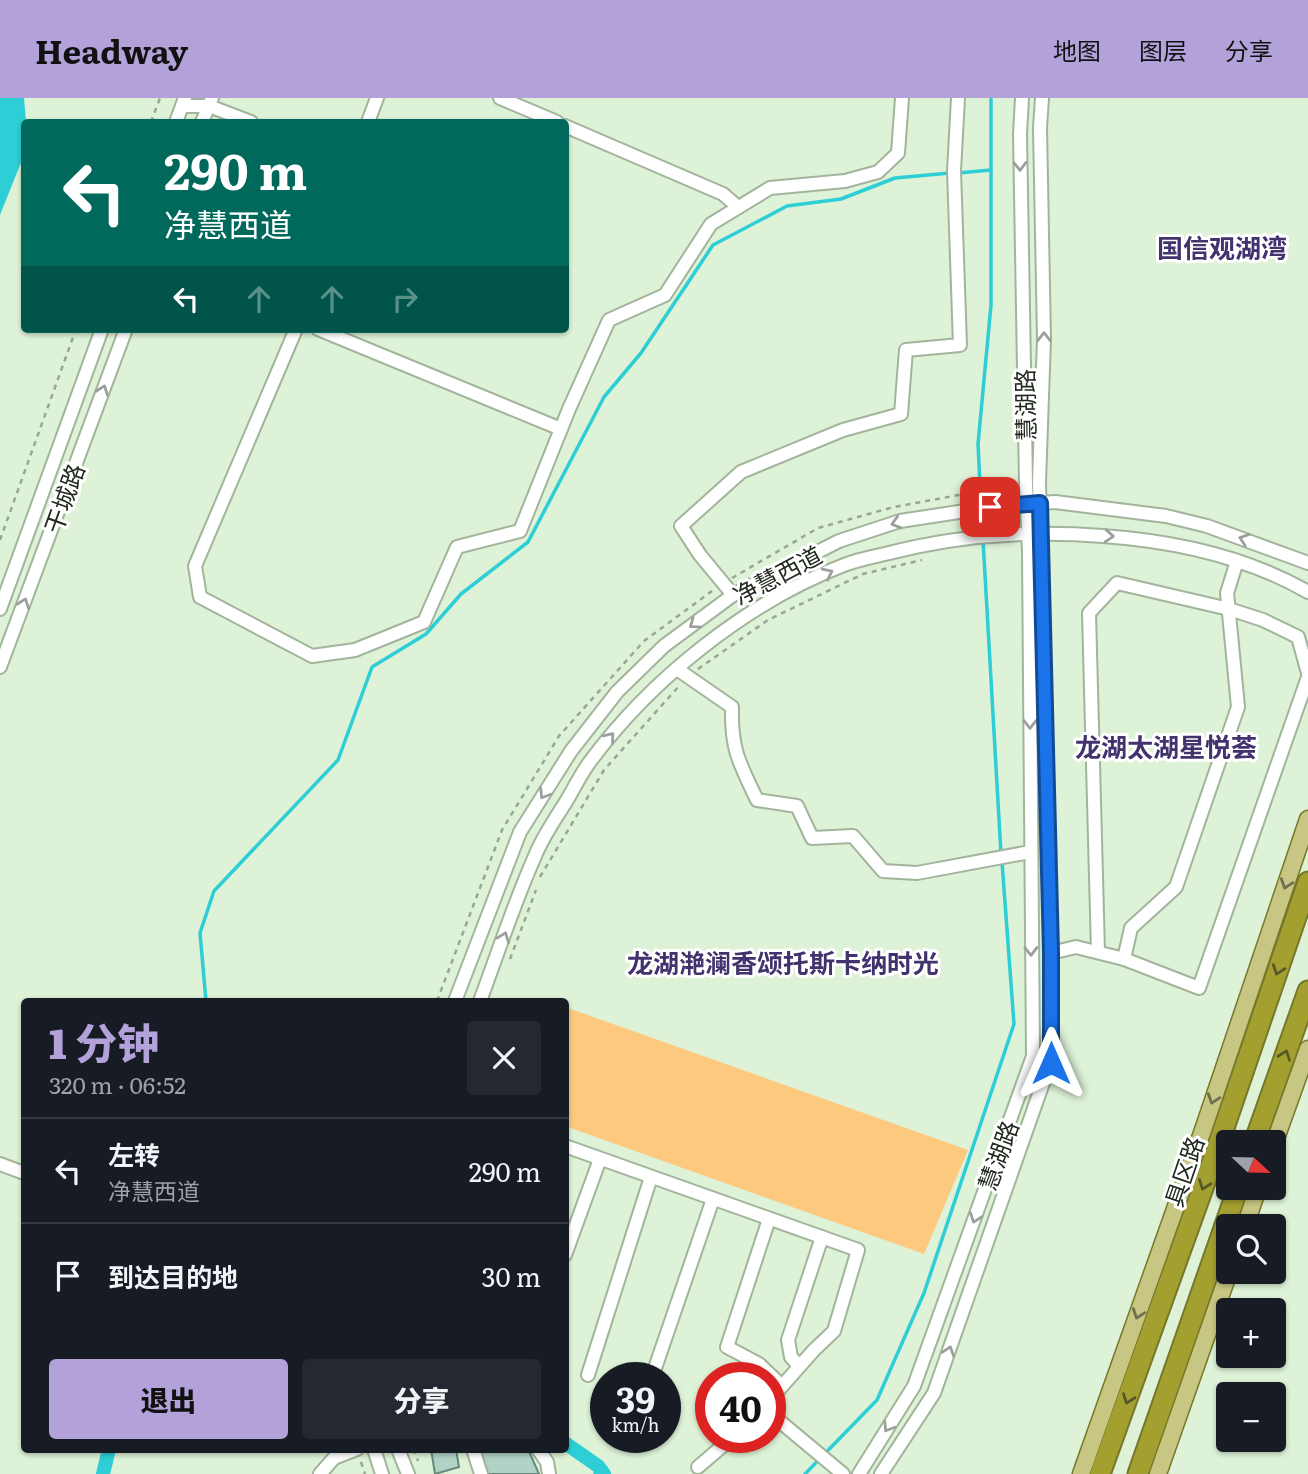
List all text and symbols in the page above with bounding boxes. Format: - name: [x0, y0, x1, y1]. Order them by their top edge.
- text: Headway: [35, 25, 188, 74]
- text: 地图: [1053, 32, 1101, 67]
- text: 图层: [1139, 32, 1187, 67]
- text: 分享: [1225, 32, 1273, 67]
- text: 290 m: [164, 132, 307, 205]
- icon: left: [49, 147, 140, 238]
- one-way arrow: [1013, 161, 1028, 172]
- text: 净慧西道: [164, 199, 292, 247]
- district label: 国信观湖湾: [1157, 227, 1287, 266]
- icon: left: [167, 280, 205, 318]
- icon: ahead: [240, 280, 278, 318]
- icon: ahead: [313, 280, 351, 318]
- icon: right: [386, 280, 424, 318]
- one-way arrow: [1036, 331, 1052, 342]
- street label: 慧湖路: [1006, 369, 1042, 441]
- one-way arrow: [95, 385, 109, 397]
- street label: 干城路: [34, 458, 92, 538]
- pin: [960, 477, 1020, 537]
- icon: arrive: [971, 488, 1009, 526]
- one-way arrow: [890, 514, 902, 529]
- one-way arrow: [1104, 528, 1115, 543]
- one-way arrow: [1239, 532, 1251, 547]
- street label: 净慧西道: [726, 536, 828, 612]
- one-way arrow: [821, 567, 833, 581]
- one-way arrow: [15, 598, 29, 610]
- one-way arrow: [689, 616, 701, 628]
- one-way arrow: [1022, 719, 1038, 730]
- district label: 龙湖太湖星悦荟: [1075, 726, 1257, 765]
- one-way arrow: [602, 733, 614, 746]
- one-way arrow: [540, 786, 553, 799]
- one-way arrow: [1280, 877, 1294, 890]
- one-way arrow: [496, 932, 510, 944]
- district label: 龙湖滟澜香颂托斯卡纳时光: [627, 942, 939, 981]
- one-way arrow: [1024, 946, 1039, 957]
- one-way arrow: [1272, 963, 1286, 975]
- text: 1 分钟: [49, 1010, 159, 1072]
- button: close: [467, 1021, 541, 1095]
- position arrow: [1014, 1026, 1088, 1100]
- one-way arrow: [1277, 1050, 1291, 1062]
- text: 320 m · 06:52: [49, 1067, 186, 1101]
- one-way arrow: [1207, 1093, 1221, 1105]
- street label: 慧湖路: [968, 1115, 1026, 1195]
- north arrow: [1216, 1130, 1286, 1200]
- map controls: [1216, 1130, 1286, 1452]
- street label: 具区路: [1155, 1131, 1211, 1211]
- text: 左转: [108, 1134, 160, 1173]
- text: 290 m: [469, 1151, 541, 1190]
- icon: left: [49, 1152, 87, 1190]
- text: 净慧西道: [108, 1173, 200, 1207]
- one-way arrow: [1198, 1178, 1212, 1190]
- one-way arrow: [969, 1211, 983, 1223]
- button: search: [1216, 1214, 1286, 1284]
- text: 到达目的地: [108, 1256, 238, 1295]
- text: 30 m: [481, 1256, 541, 1295]
- icon: arrive: [49, 1257, 87, 1295]
- button: +: [1216, 1298, 1286, 1368]
- one-way arrow: [1132, 1308, 1146, 1320]
- one-way arrow: [941, 1345, 955, 1357]
- button: 退出: [49, 1359, 288, 1439]
- button: 分享: [302, 1359, 541, 1439]
- speed limit sign: 40: [695, 1362, 786, 1453]
- text: 39: [616, 1372, 655, 1424]
- button: −: [1216, 1382, 1286, 1452]
- one-way arrow: [1122, 1393, 1136, 1405]
- text: km/h: [612, 1411, 659, 1438]
- one-way arrow: [884, 1420, 897, 1433]

